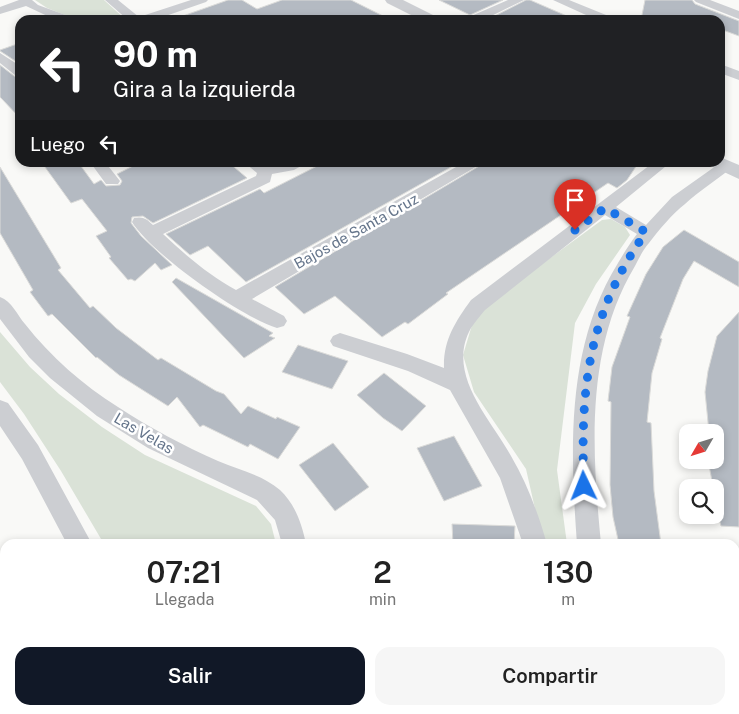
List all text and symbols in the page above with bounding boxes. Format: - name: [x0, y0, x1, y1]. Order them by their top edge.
- text: 90 m: [113, 34, 198, 75]
- icon: left: [30, 35, 95, 100]
- text: Gira a la izquierda: [113, 76, 296, 102]
- icon: left: [95, 130, 123, 158]
- text: Luego: [30, 133, 85, 155]
- pin: [554, 179, 596, 230]
- icon: arrive: [561, 186, 589, 214]
- street label: Bajos de Santa Cruz: [291, 190, 421, 272]
- street label: Las Velas: [111, 409, 177, 457]
- north arrow: [679, 424, 724, 469]
- map controls: [679, 424, 724, 524]
- position arrow: [557, 459, 609, 511]
- button: search: [679, 479, 724, 524]
- text: 07:21: [147, 554, 222, 590]
- text: 2: [373, 554, 392, 590]
- text: 130: [543, 554, 593, 590]
- text: Llegada: [155, 590, 214, 609]
- text: min: [369, 590, 396, 609]
- text: m: [561, 590, 575, 609]
- button: Salir: [15, 647, 365, 705]
- button: Compartir: [375, 647, 725, 705]

